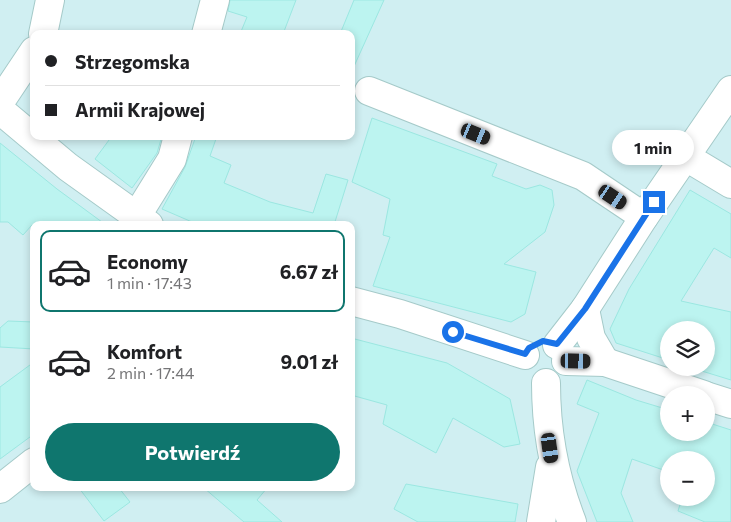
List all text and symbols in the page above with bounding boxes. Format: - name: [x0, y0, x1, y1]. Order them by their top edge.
- text: Strzegomska: [75, 50, 190, 73]
- text: Armii Krajowej: [75, 98, 205, 121]
- car: [459, 121, 492, 147]
- callout: 1 min: [613, 130, 695, 164]
- text: 1 min: [634, 138, 672, 157]
- car: [596, 182, 629, 212]
- route end: [643, 191, 665, 213]
- icon: car: [47, 249, 92, 294]
- text: Economy: [107, 250, 188, 273]
- text: 6.67 zł: [280, 260, 338, 283]
- text: 1 min · 17:43: [107, 273, 192, 292]
- route start: [442, 321, 464, 343]
- map controls: [660, 321, 715, 506]
- button: layers: [660, 321, 715, 376]
- icon: car: [47, 339, 92, 384]
- text: Komfort: [107, 340, 182, 363]
- text: 9.01 zł: [280, 350, 338, 373]
- car: [560, 353, 591, 369]
- text: 2 min · 17:44: [107, 363, 194, 382]
- button: +: [660, 386, 715, 441]
- button: Potwierdź: [45, 423, 340, 481]
- car: [540, 432, 559, 464]
- button: −: [660, 451, 715, 506]

